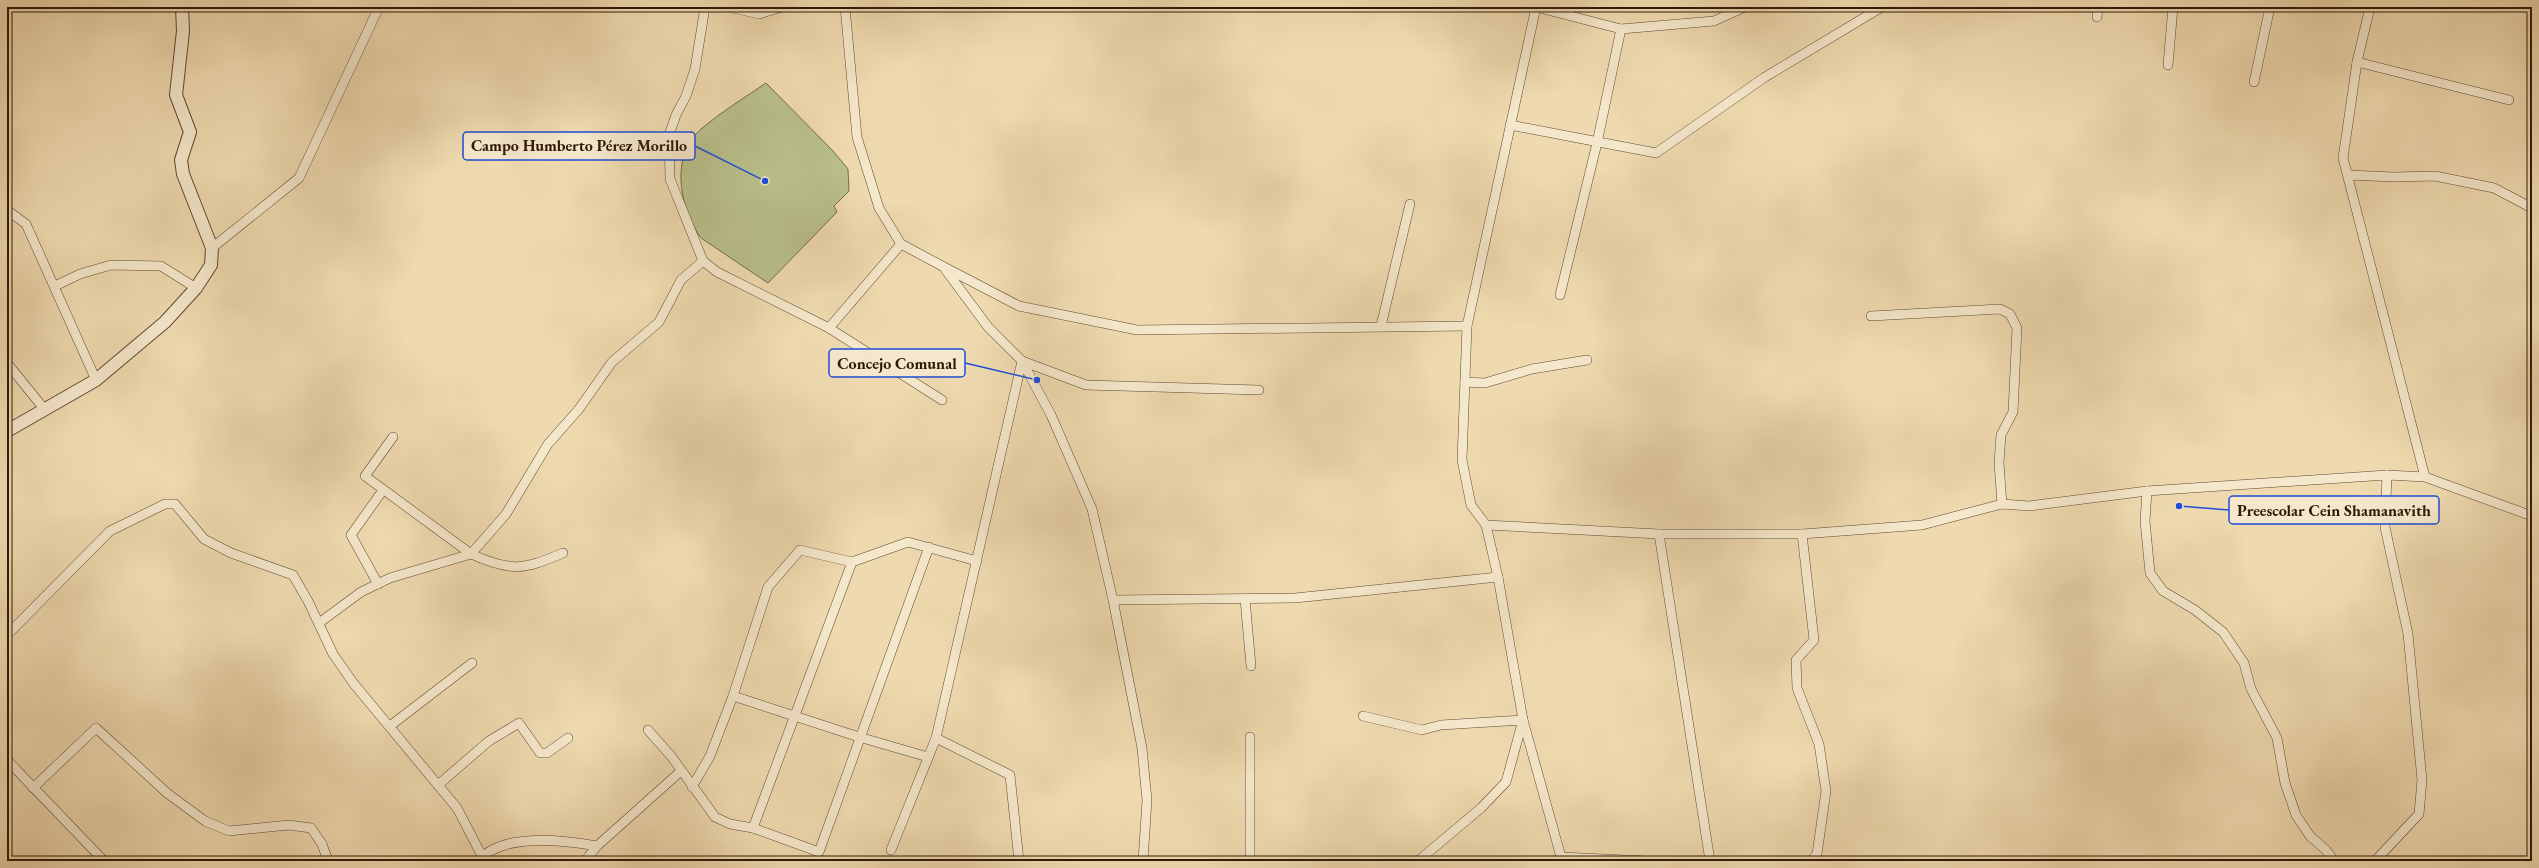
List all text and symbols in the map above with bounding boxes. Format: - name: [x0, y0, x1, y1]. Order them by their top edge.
- callout: Campo Humberto Pérez Morillo: [463, 132, 695, 160]
- text: Campo Humberto Pérez Morillo: [471, 135, 687, 156]
- callout: Concejo Comunal: [829, 349, 965, 377]
- text: Concejo Comunal: [837, 353, 957, 374]
- callout: Preescolar Cein Shamanavith: [2229, 496, 2439, 524]
- text: Preescolar Cein Shamanavith: [2237, 500, 2431, 521]

